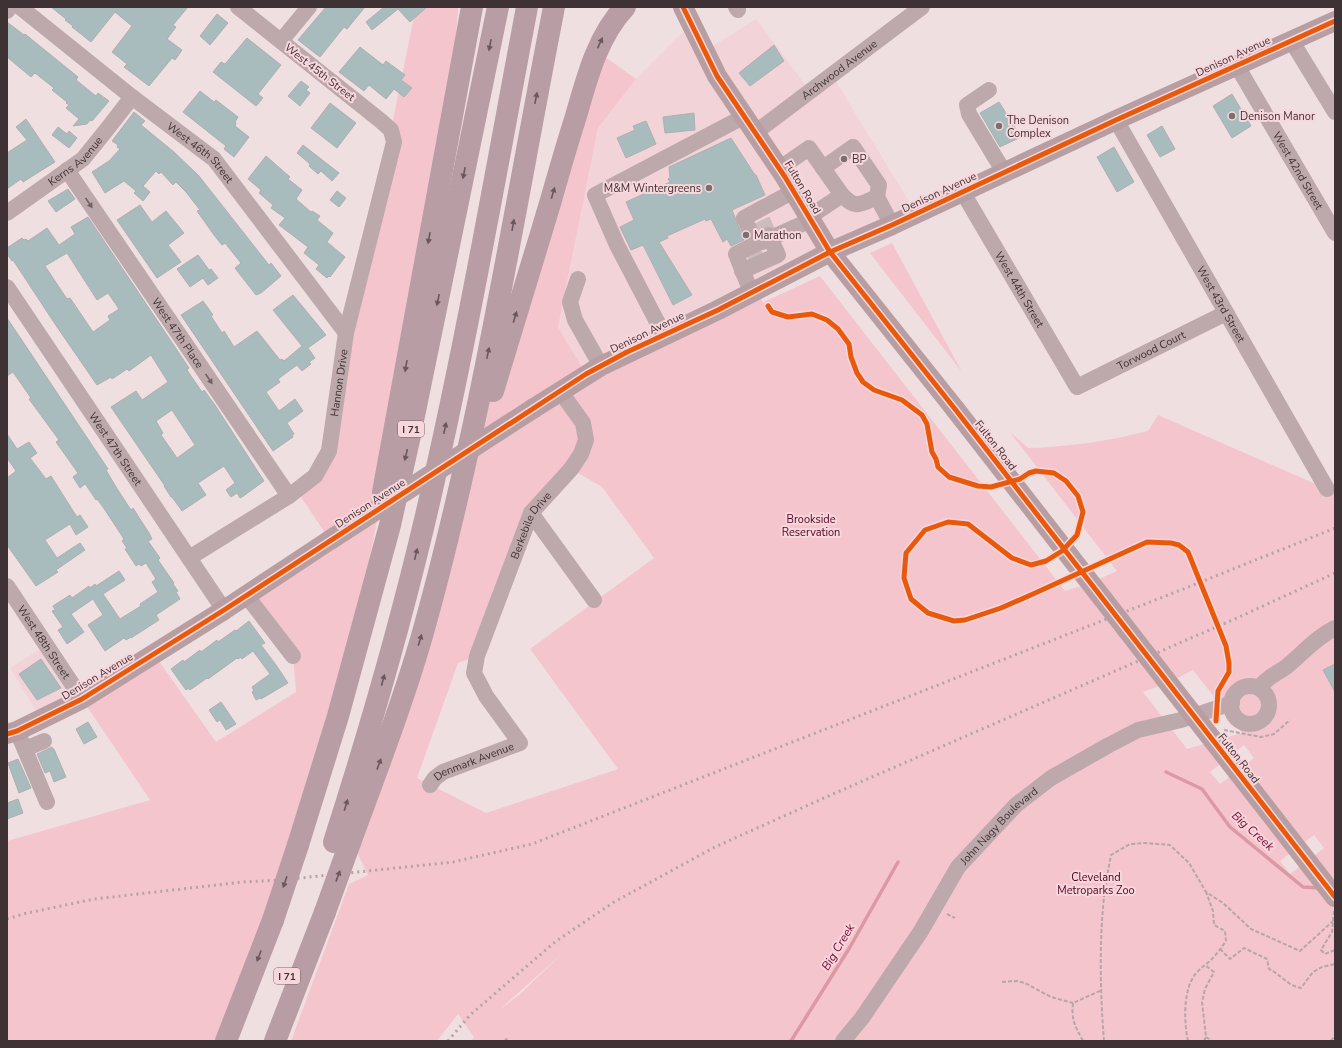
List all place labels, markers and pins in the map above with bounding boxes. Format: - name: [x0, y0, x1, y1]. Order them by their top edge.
- place label: Denison Manor: [1240, 109, 1315, 124]
- marker: Denison Manor: [1227, 111, 1237, 121]
- place label: The Denison Complex: [1007, 113, 1069, 141]
- marker: The Denison Complex: [994, 121, 1004, 131]
- place label: BP: [852, 152, 866, 167]
- marker: BP: [839, 154, 849, 164]
- place label: M&M Wintergreens: [604, 181, 701, 196]
- marker: M&M Wintergreens: [704, 183, 714, 193]
- place label: Marathon: [754, 228, 801, 243]
- marker: Marathon: [741, 230, 751, 240]

